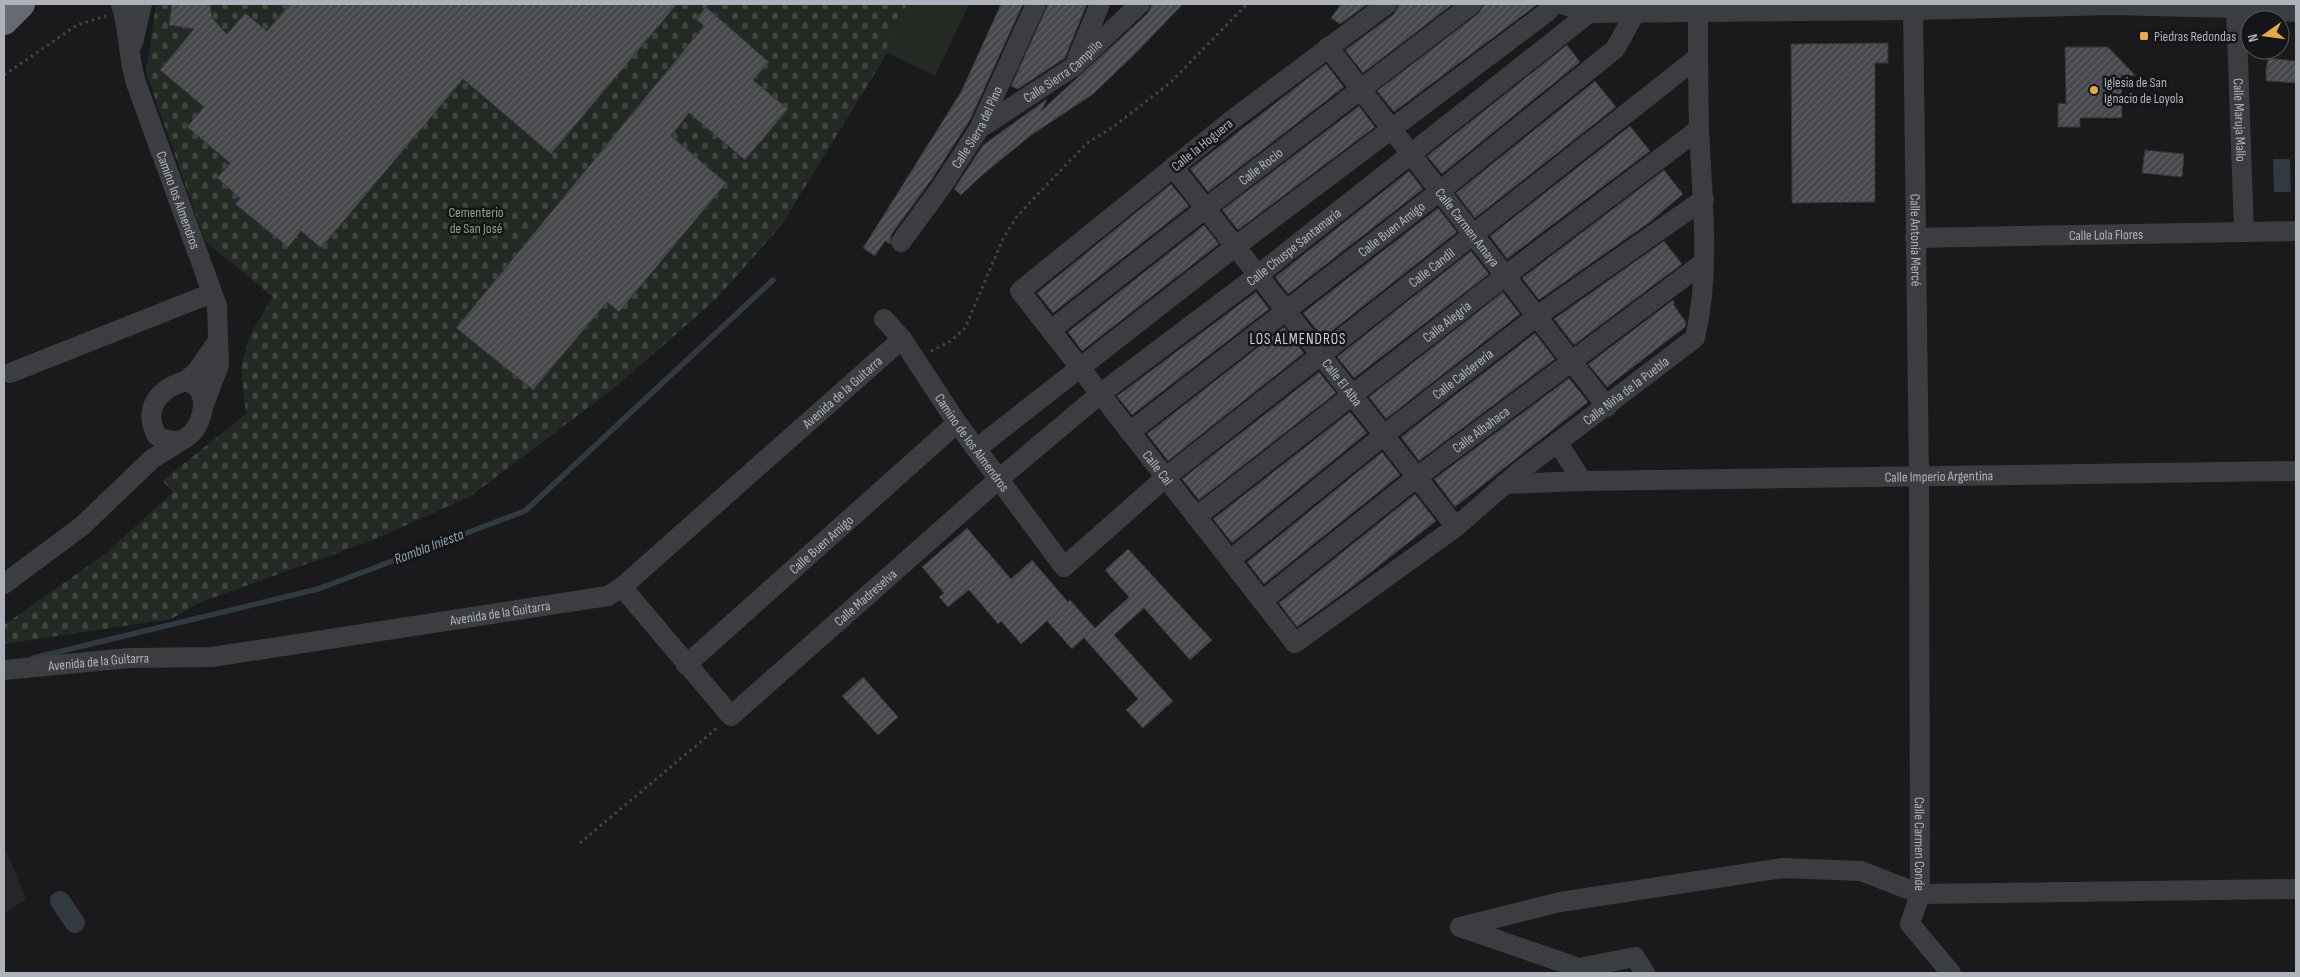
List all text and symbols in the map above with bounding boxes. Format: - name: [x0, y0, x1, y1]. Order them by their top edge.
- north arrow: [2240, 10, 2290, 60]
- place label: Piedras Redondas: [2154, 28, 2236, 45]
- marker: Piedras Redondas: [2138, 30, 2150, 42]
- text: N: [2244, 32, 2262, 44]
- street label: Calle Sierra Campillo: [1020, 35, 1106, 106]
- place label: Iglesia de San Ignacio de Loyola: [2104, 74, 2184, 107]
- street label: Calle Maruja Mallo: [2230, 78, 2250, 162]
- street label: Calle Sierra del Pino: [947, 83, 1006, 171]
- marker: Iglesia de San Ignacio de Loyola: [2088, 84, 2100, 96]
- street label: Calle la Hoguera: [1168, 115, 1236, 175]
- street label: Calle Rocío: [1235, 144, 1286, 188]
- street label: Camino los Almendros: [153, 149, 204, 251]
- street label: Calle Carmen Amaya: [1432, 184, 1504, 270]
- street label: Calle Antonia Mercé: [1907, 194, 1925, 286]
- street label: Calle Buen Amigo: [1354, 197, 1428, 260]
- park label: Cementerio de San José: [448, 204, 504, 237]
- street label: Calle Chuspe Santamaría: [1243, 204, 1344, 289]
- street label: Calle Lola Flores: [2069, 225, 2143, 244]
- street label: Calle Candil: [1405, 244, 1458, 291]
- street label: Calle Alegría: [1419, 297, 1474, 346]
- district label: LOS ALMENDROS: [1249, 330, 1347, 349]
- street label: Calle Calderería: [1429, 345, 1497, 403]
- street label: Avenida de la Guitarra: [798, 352, 886, 433]
- street label: Calle Niña de la Puebla: [1579, 352, 1672, 429]
- street label: Calle El Alba: [1318, 355, 1366, 410]
- street label: Camino de los Almendros: [931, 390, 1013, 495]
- street label: Calle Albahaca: [1449, 402, 1513, 456]
- street label: Calle Cal: [1139, 447, 1177, 488]
- street label: Calle Imperio Argentina: [1885, 467, 1993, 485]
- street label: Calle Buen Amigo: [785, 511, 857, 578]
- water label: Rambla Iniesta: [392, 525, 466, 569]
- street label: Calle Madreselva: [830, 565, 900, 630]
- street label: Avenida de la Guitarra: [448, 597, 551, 629]
- street label: Avenida de la Guitarra: [46, 649, 149, 674]
- street label: Calle Carmen Conde: [1911, 797, 1928, 891]

